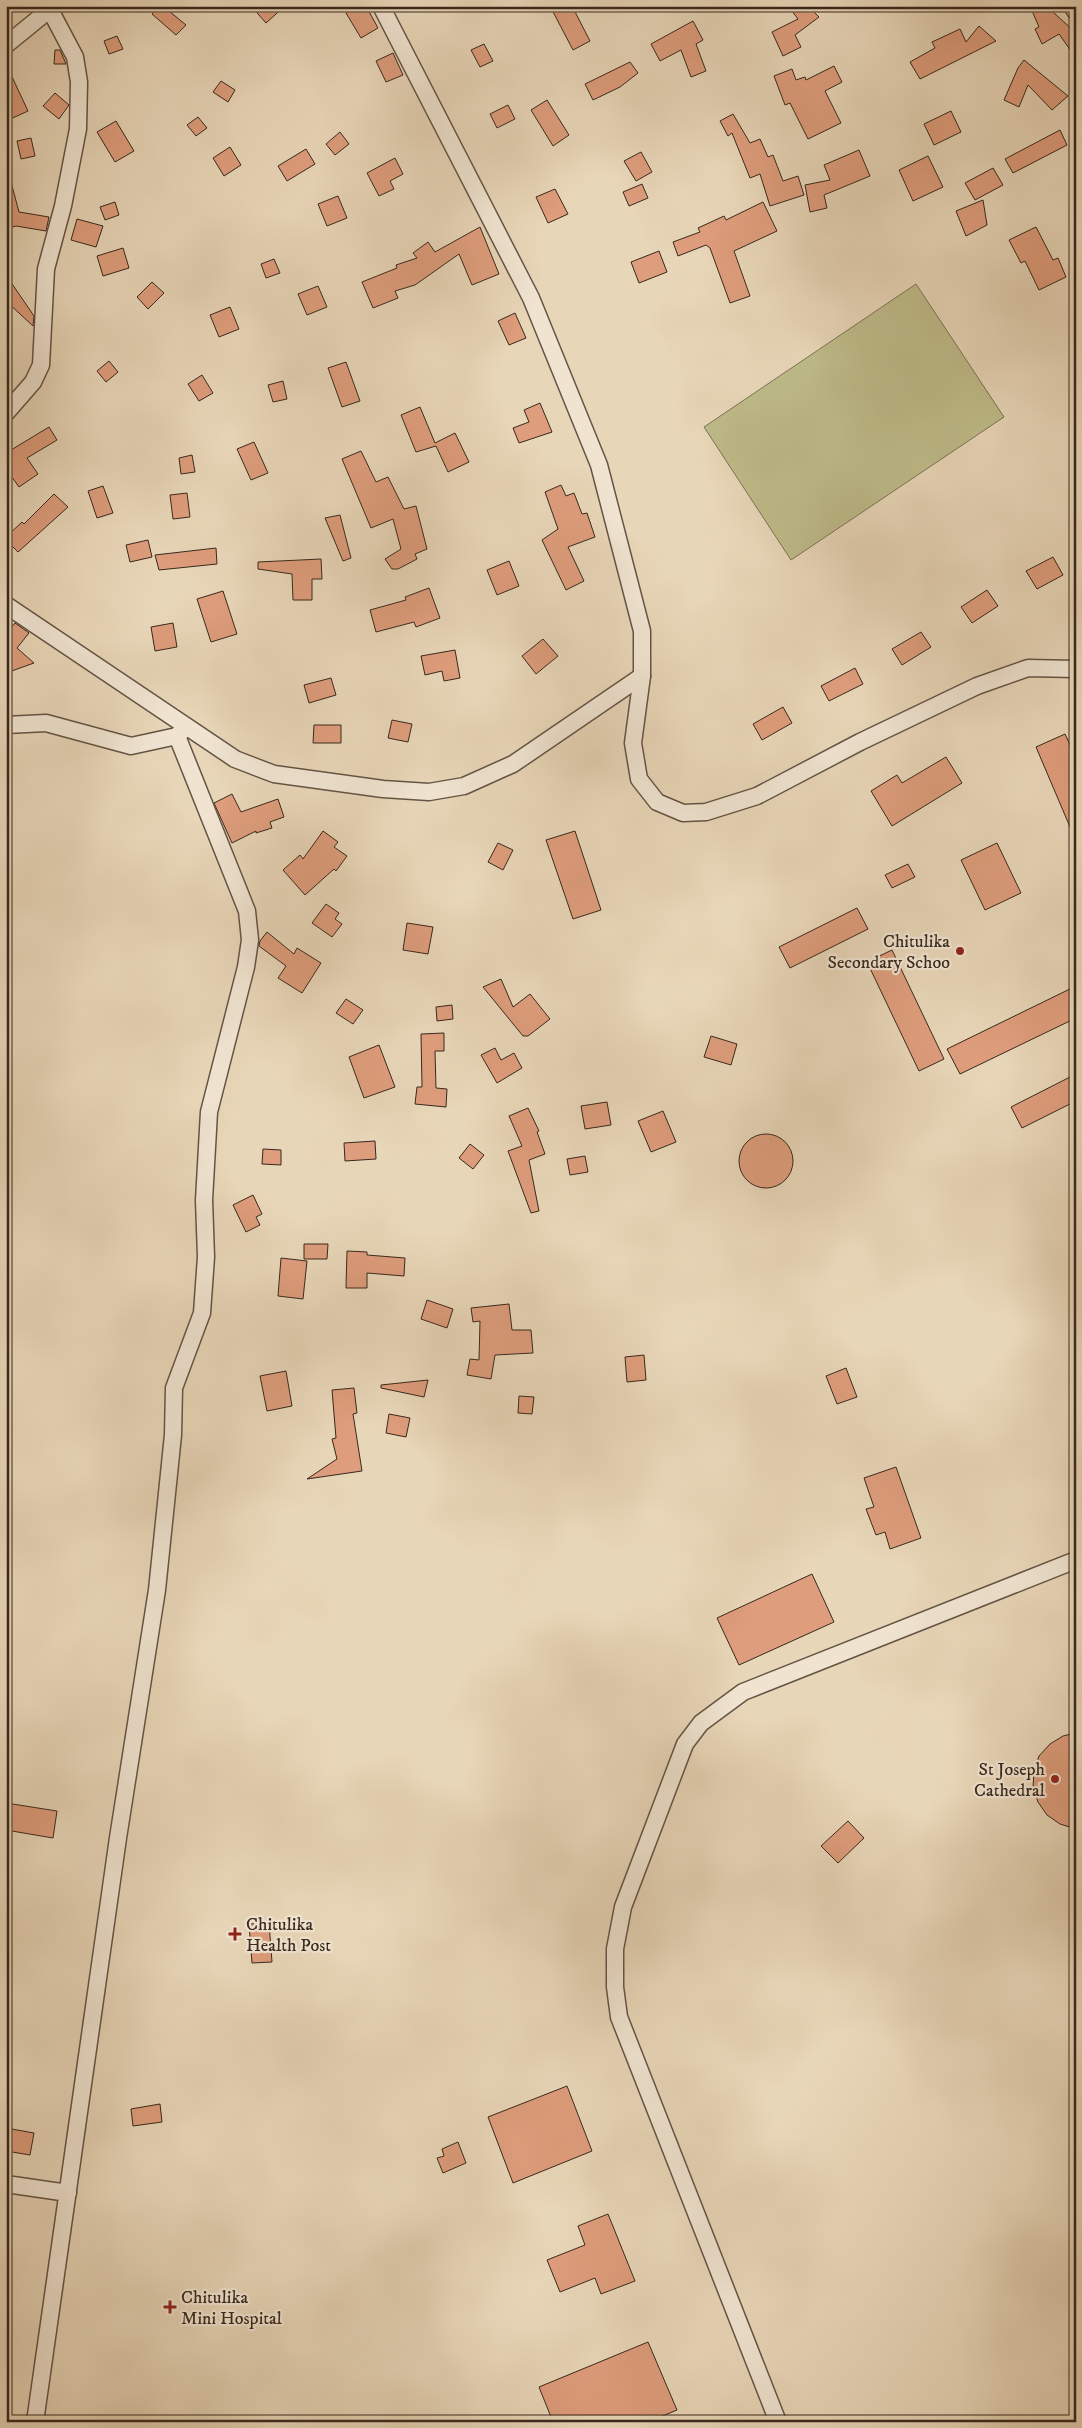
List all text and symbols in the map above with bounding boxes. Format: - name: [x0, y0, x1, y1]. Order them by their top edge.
- place label: Chitulika Secondary Schoo: [827, 931, 950, 974]
- marker: Chitulika Secondary Schoo: [954, 945, 966, 957]
- place label: St Joseph Cathedral: [974, 1759, 1046, 1802]
- marker: St Joseph Cathedral: [1049, 1773, 1061, 1785]
- place label: Chitulika Health Post: [246, 1914, 331, 1957]
- marker: Chitulika Health Post: [228, 1927, 242, 1941]
- place label: Chitulika Mini Hospital: [181, 2287, 283, 2330]
- marker: Chitulika Mini Hospital: [163, 2300, 177, 2314]

